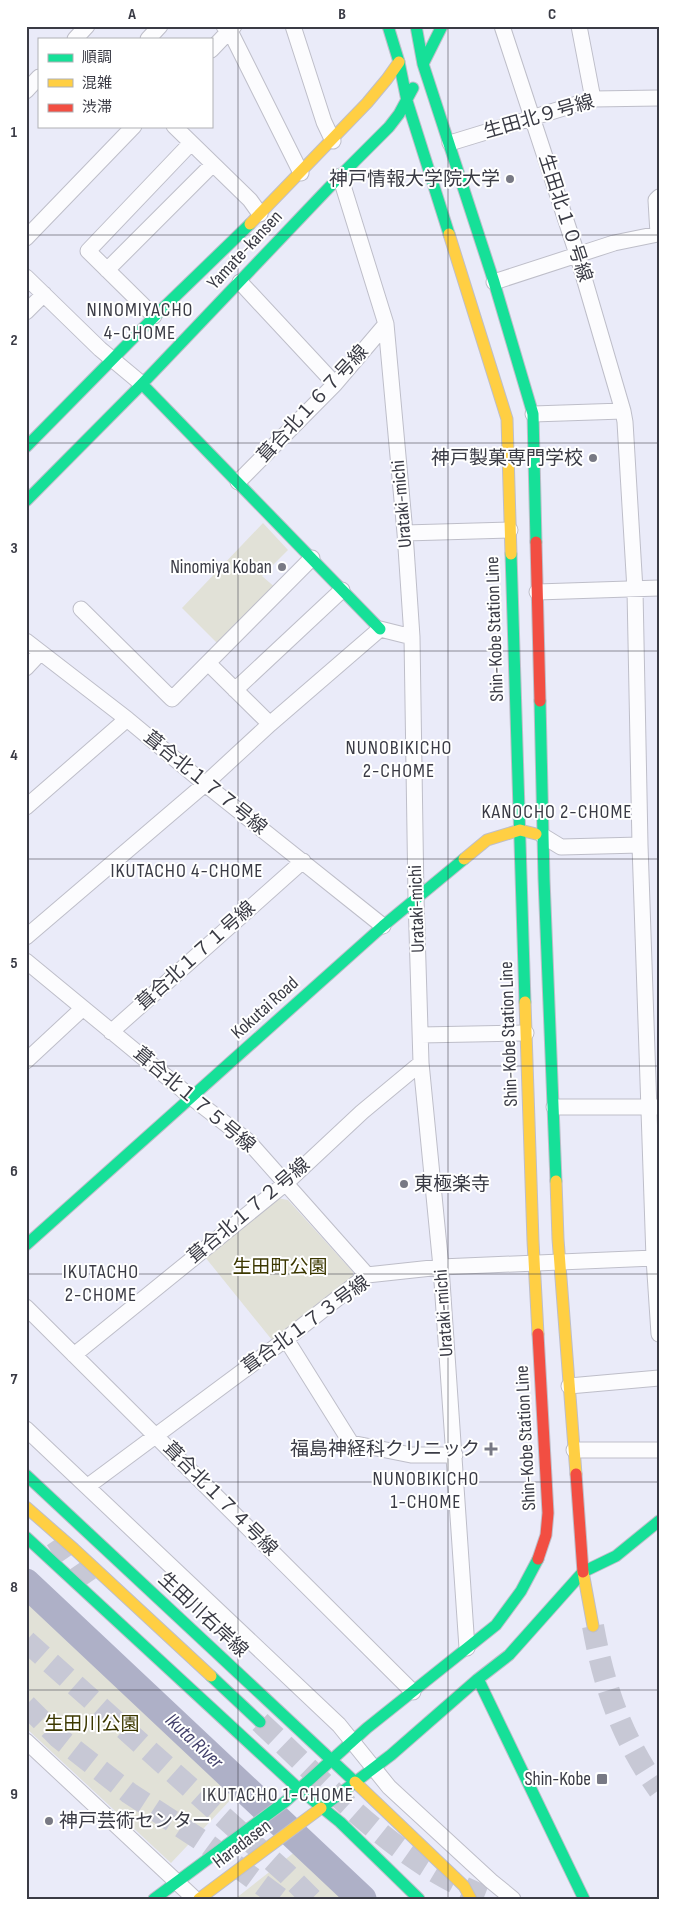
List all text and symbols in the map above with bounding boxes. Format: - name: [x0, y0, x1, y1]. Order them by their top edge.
- text: A: [127, 5, 136, 24]
- text: B: [338, 5, 346, 24]
- text: C: [548, 5, 556, 24]
- legend: [38, 38, 212, 128]
- text: 順調: [82, 48, 112, 67]
- text: 混雑: [82, 74, 112, 93]
- street label: 生田北９号線: [481, 90, 597, 144]
- text: 渋滞: [82, 98, 112, 117]
- text: 1: [11, 123, 18, 142]
- street label: 生田北１０号線: [534, 151, 596, 285]
- place label: 神戸情報大学院大学: [329, 168, 500, 191]
- marker: 神戸情報大学院大学: [504, 173, 516, 185]
- street label: Yamate-kansen: [203, 206, 287, 294]
- district label: NINOMIYACHO 4-CHOME: [87, 298, 193, 345]
- text: 2: [10, 331, 18, 350]
- street label: 葺合北１６７号線: [253, 341, 373, 467]
- place label: 神戸製菓専門学校: [431, 447, 583, 470]
- marker: 神戸製菓専門学校: [587, 452, 599, 464]
- street label: Urataki-michi: [387, 459, 417, 549]
- text: 3: [10, 539, 18, 558]
- place label: Ninomiya Koban: [170, 556, 272, 579]
- street label: Shin-Kobe Station Line: [481, 556, 509, 702]
- marker: Ninomiya Koban: [276, 561, 288, 573]
- street label: 葺合北１７７号線: [139, 726, 271, 840]
- district label: NUNOBIKICHO 2-CHOME: [346, 736, 452, 783]
- text: 4: [10, 746, 18, 765]
- district label: KANOCHO 2-CHOME: [481, 800, 633, 824]
- district label: IKUTACHO 4-CHOME: [110, 859, 264, 883]
- street label: Urataki-michi: [404, 865, 430, 953]
- street label: 葺合北１７１号線: [132, 897, 260, 1015]
- text: 5: [10, 954, 18, 973]
- street label: Shin-Kobe Station Line: [495, 961, 523, 1107]
- street label: Kokutai Road: [227, 972, 303, 1044]
- street label: 葺合北１７５号線: [128, 1042, 260, 1158]
- street label: 葺合北１７２号線: [183, 1153, 315, 1269]
- text: 6: [10, 1162, 18, 1181]
- place label: 東極楽寺: [414, 1173, 490, 1196]
- marker: 東極楽寺: [398, 1178, 410, 1190]
- park label: 生田町公園: [232, 1256, 328, 1279]
- district label: IKUTACHO 2-CHOME: [63, 1260, 139, 1307]
- street label: Urataki-michi: [429, 1268, 459, 1358]
- street label: 葺合北１７３号線: [238, 1271, 374, 1379]
- street label: Shin-Kobe Station Line: [511, 1365, 541, 1511]
- text: 7: [11, 1370, 18, 1389]
- street label: 葺合北１７４号線: [158, 1437, 282, 1561]
- place label: 福島神経科クリニック: [290, 1438, 480, 1461]
- marker: 福島神経科クリニック: [484, 1442, 498, 1456]
- district label: NUNOBIKICHO 1-CHOME: [373, 1467, 479, 1514]
- street label: 生田川右岸線: [153, 1568, 253, 1662]
- text: 8: [10, 1578, 18, 1597]
- water label: Ikuta River: [160, 1708, 229, 1775]
- park label: 生田川公園: [44, 1713, 140, 1736]
- place label: Shin-Kobe: [524, 1768, 591, 1791]
- marker: Shin-Kobe: [595, 1772, 609, 1786]
- district label: IKUTACHO 1-CHOME: [202, 1783, 354, 1807]
- text: 9: [10, 1785, 18, 1804]
- place label: 神戸芸術センター: [59, 1810, 211, 1833]
- marker: 神戸芸術センター: [43, 1815, 55, 1827]
- street label: Haradasen: [208, 1815, 276, 1873]

